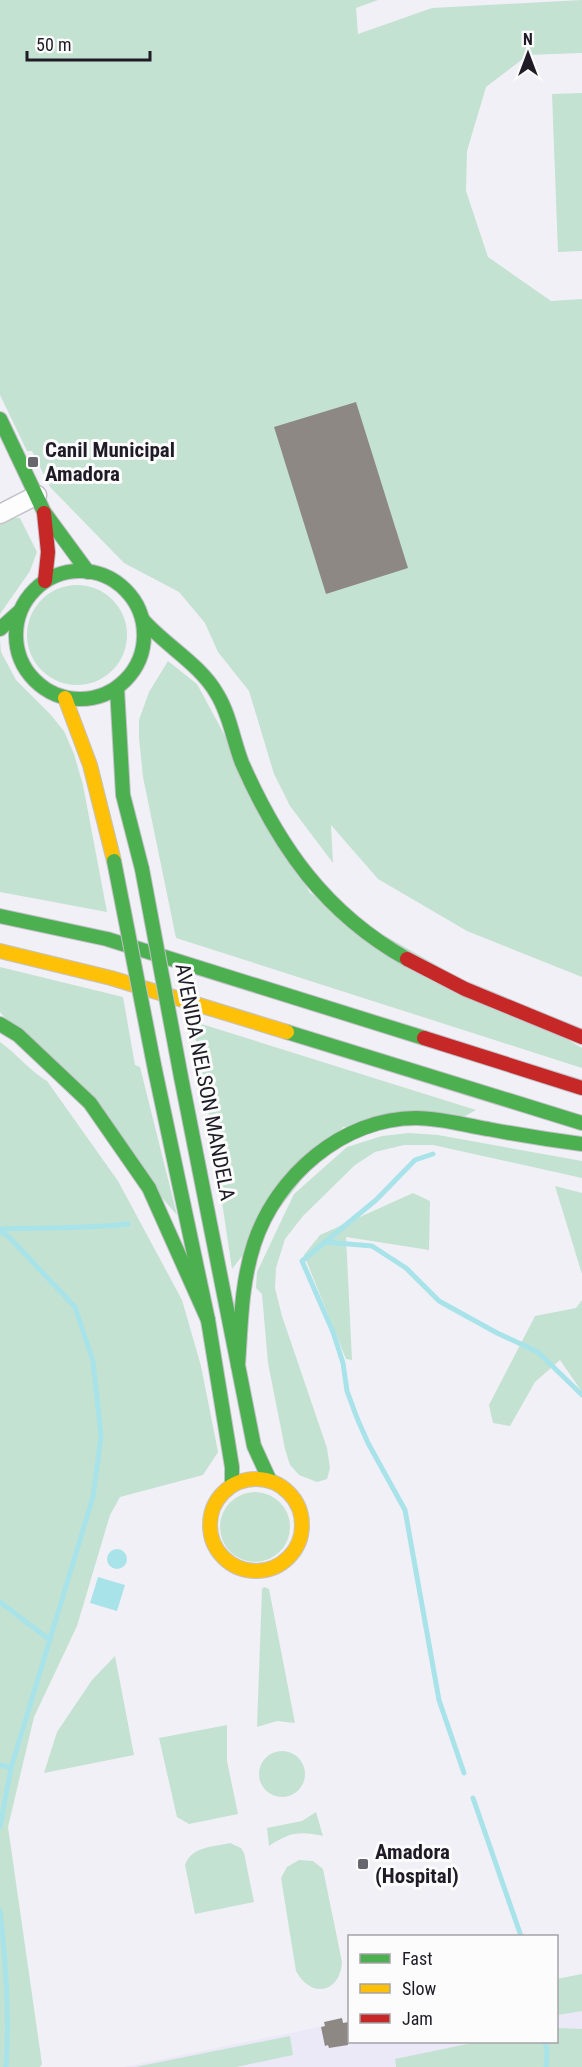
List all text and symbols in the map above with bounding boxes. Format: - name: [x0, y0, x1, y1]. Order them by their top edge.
- scale bar: [27, 24, 150, 62]
- north arrow: [498, 24, 558, 84]
- text: N: [523, 30, 533, 49]
- text: 50 m: [36, 34, 71, 55]
- place label: Canil Municipal Amadora: [45, 438, 175, 486]
- marker: Canil Municipal Amadora: [26, 455, 40, 469]
- street label: AVENIDA NELSON MANDELA: [170, 961, 240, 1203]
- place label: Amadora (Hospital): [375, 1840, 459, 1888]
- marker: Amadora (Hospital): [356, 1857, 370, 1871]
- legend: [348, 1935, 558, 2043]
- text: Fast: [402, 1948, 433, 1969]
- text: Slow: [402, 1978, 437, 1999]
- text: Jam: [402, 2008, 433, 2029]

